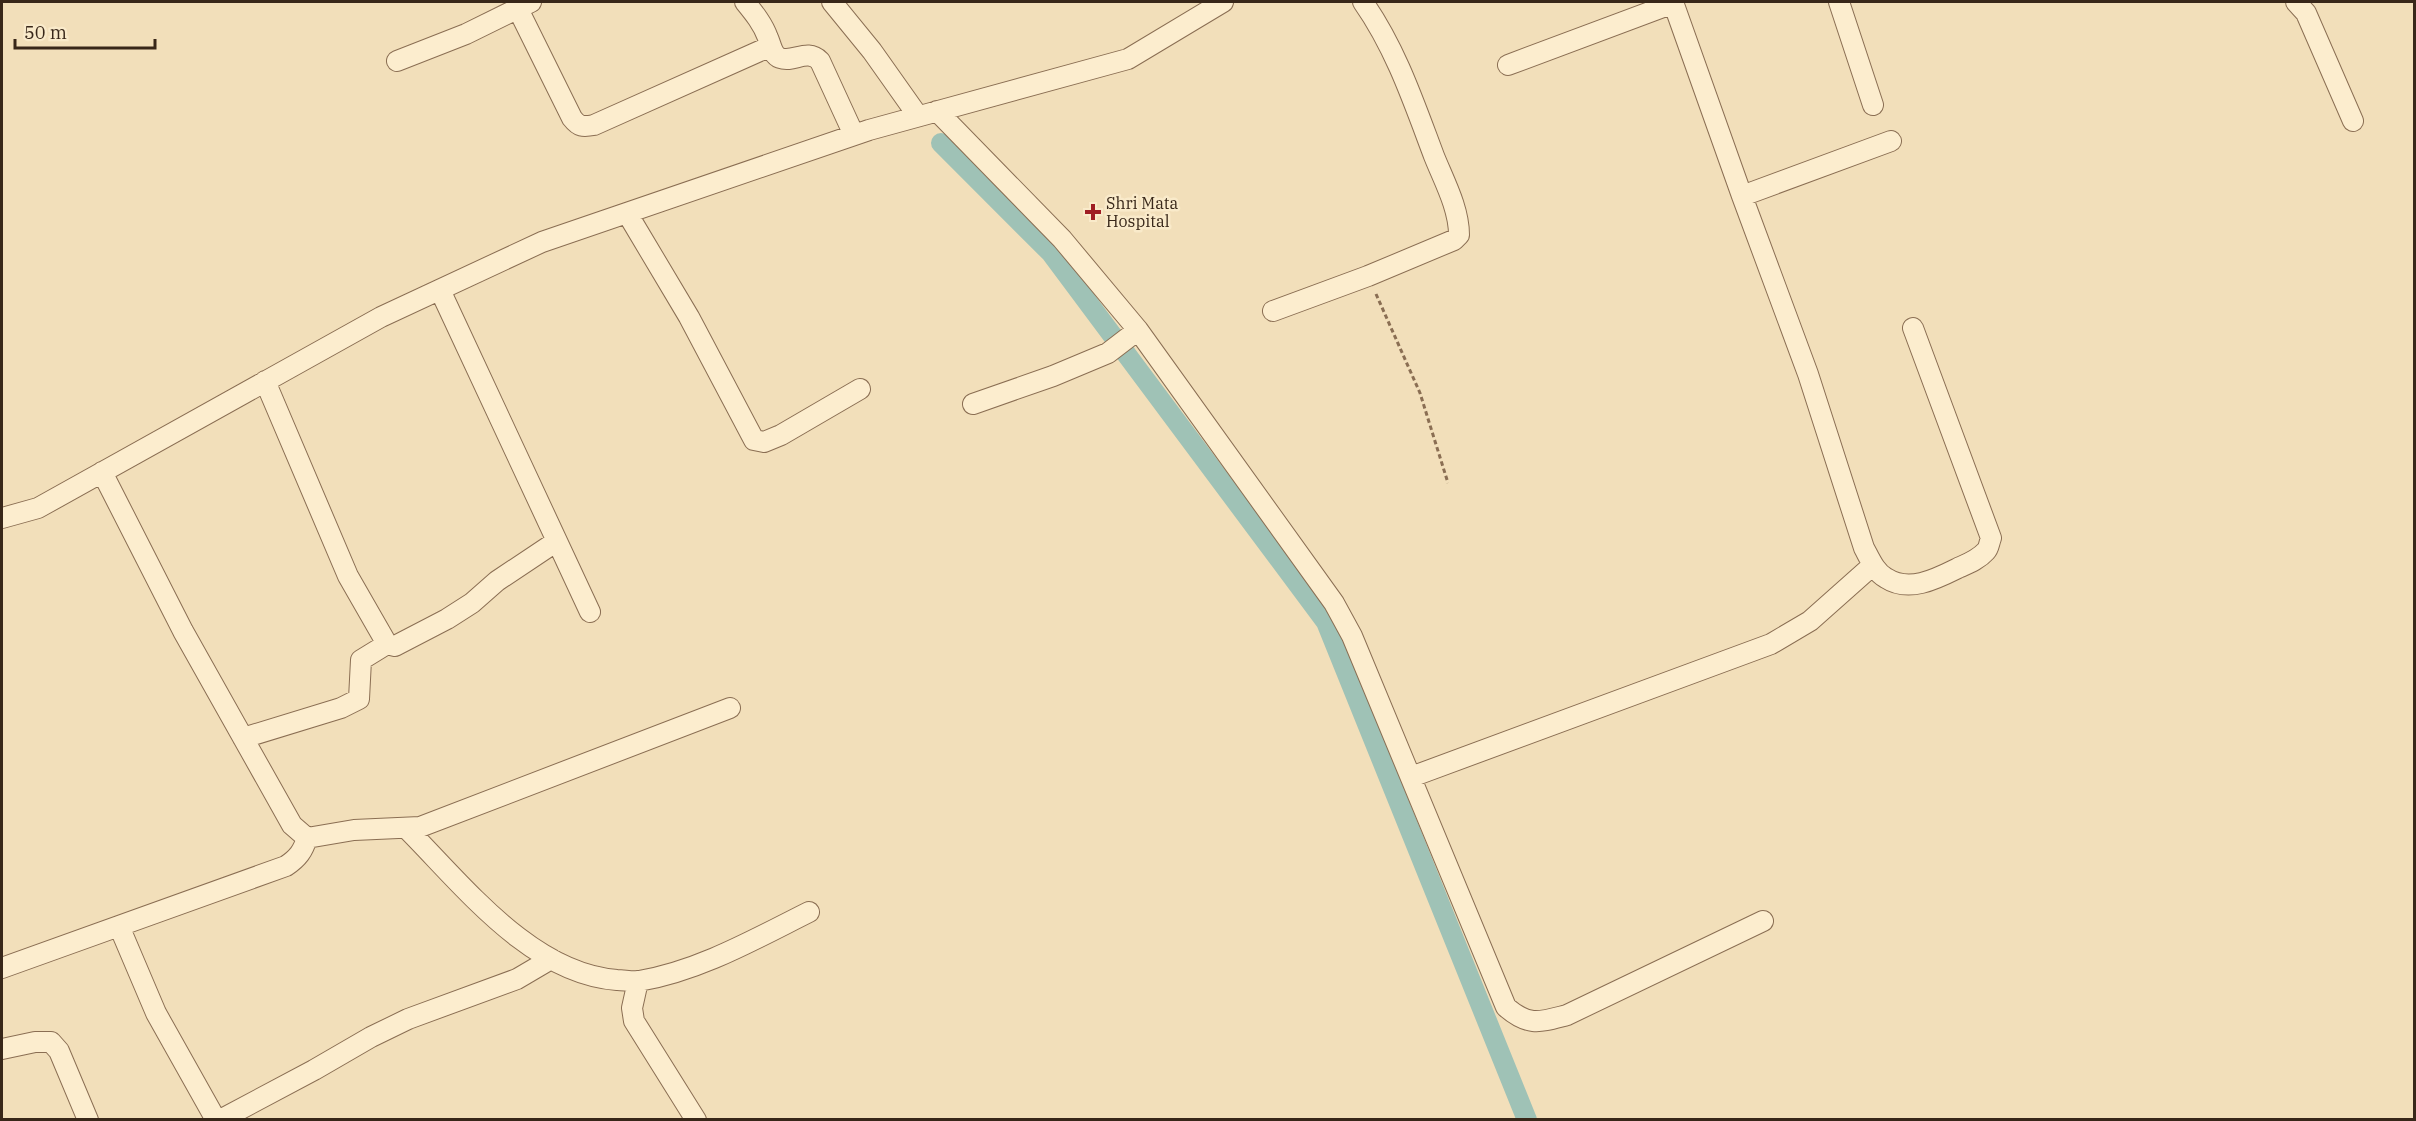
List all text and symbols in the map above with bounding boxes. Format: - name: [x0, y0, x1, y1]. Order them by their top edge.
- scale bar: [15, 12, 154, 50]
- text: 50 m: [24, 21, 67, 44]
- place label: Shri Mata Hospital: [1106, 193, 1178, 231]
- marker: Shri Mata Hospital: [1084, 203, 1102, 221]

